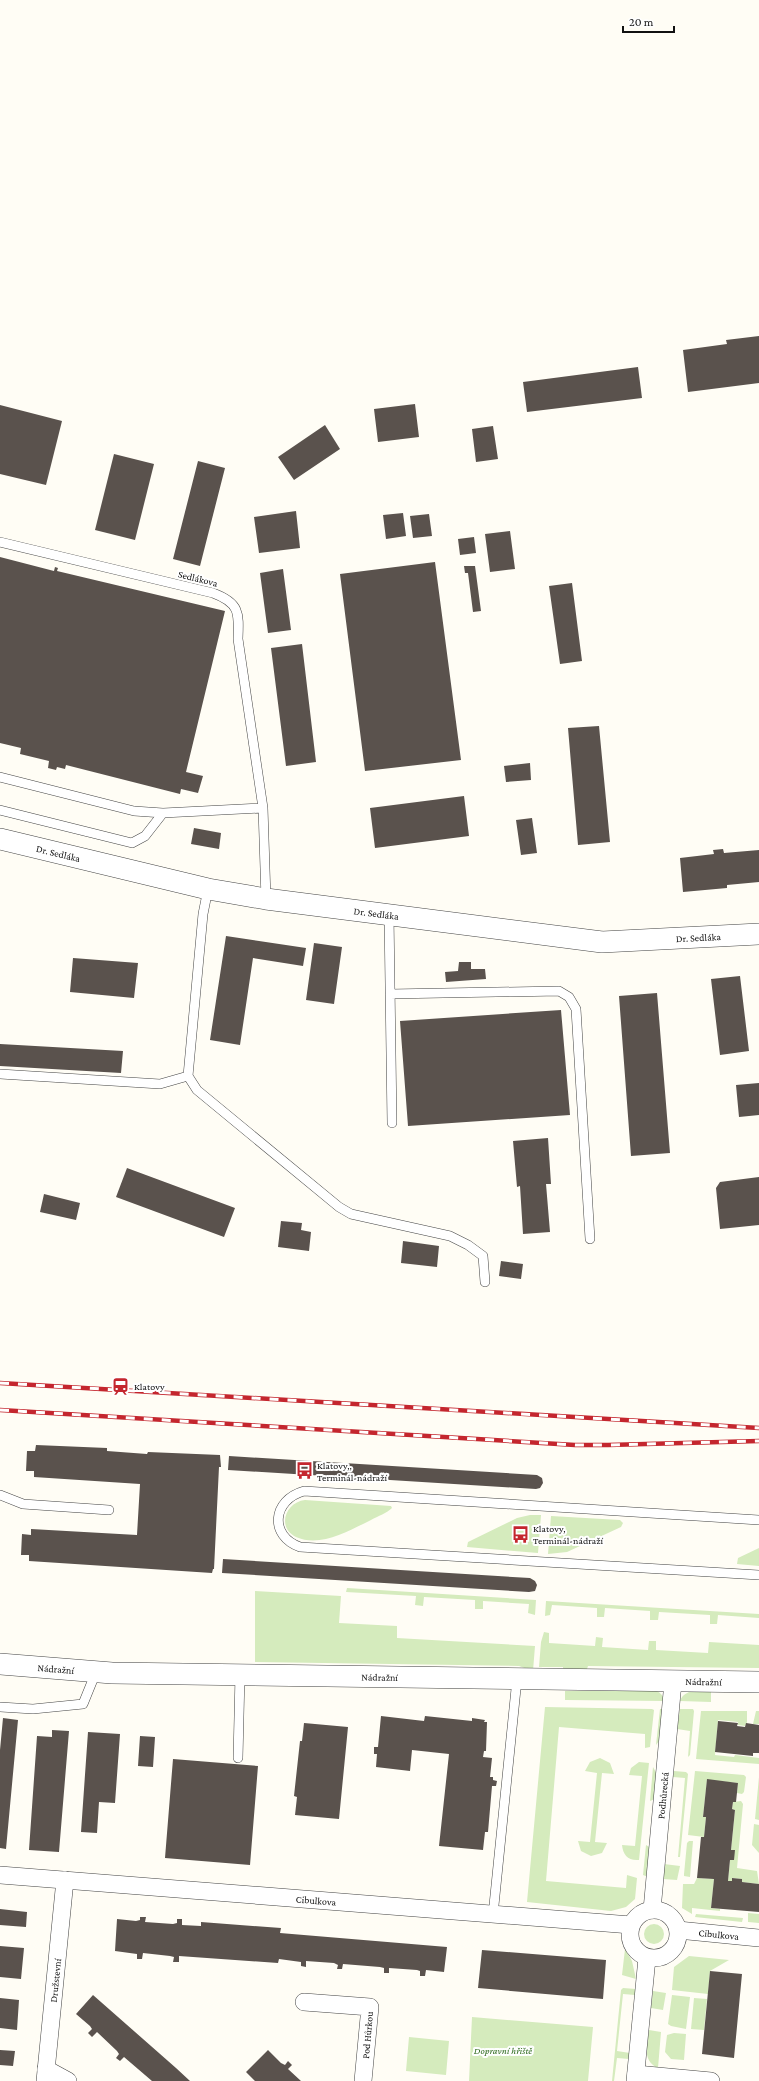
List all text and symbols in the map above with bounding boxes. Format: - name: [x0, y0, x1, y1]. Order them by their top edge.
- scale bar: [623, 8, 674, 34]
- text: 20 m: [629, 15, 654, 29]
- street label: Sedlákova: [177, 568, 219, 589]
- street label: Dr. Sedláka: [35, 843, 82, 864]
- street label: Dr. Sedláka: [353, 905, 400, 922]
- street label: Dr. Sedláka: [676, 931, 722, 944]
- station icon: Klatovy: [111, 1376, 131, 1396]
- place label: Klatovy: [134, 1381, 165, 1392]
- place label: Klatovy,, Terminál-nádraží: [317, 1460, 387, 1483]
- bus stop icon: Klatovy,, Terminál-nádraží: [294, 1461, 314, 1481]
- place label: Klatovy, Terminál-nádraží: [533, 1523, 603, 1546]
- bus stop icon: Klatovy, Terminál-nádraží: [510, 1524, 530, 1544]
- street label: Nádražní: [37, 1662, 75, 1676]
- street label: Nádražní: [361, 1671, 398, 1683]
- street label: Nádražní: [685, 1676, 722, 1687]
- street label: Podhůrecká: [655, 1771, 671, 1819]
- street label: Cibulkova: [295, 1893, 337, 1908]
- street label: Cibulkova: [698, 1927, 740, 1942]
- street label: Družstevní: [48, 1958, 63, 2003]
- street label: Pod Hůrkou: [360, 2010, 375, 2059]
- park label: Dopravní hřiště: [474, 2045, 533, 2056]

